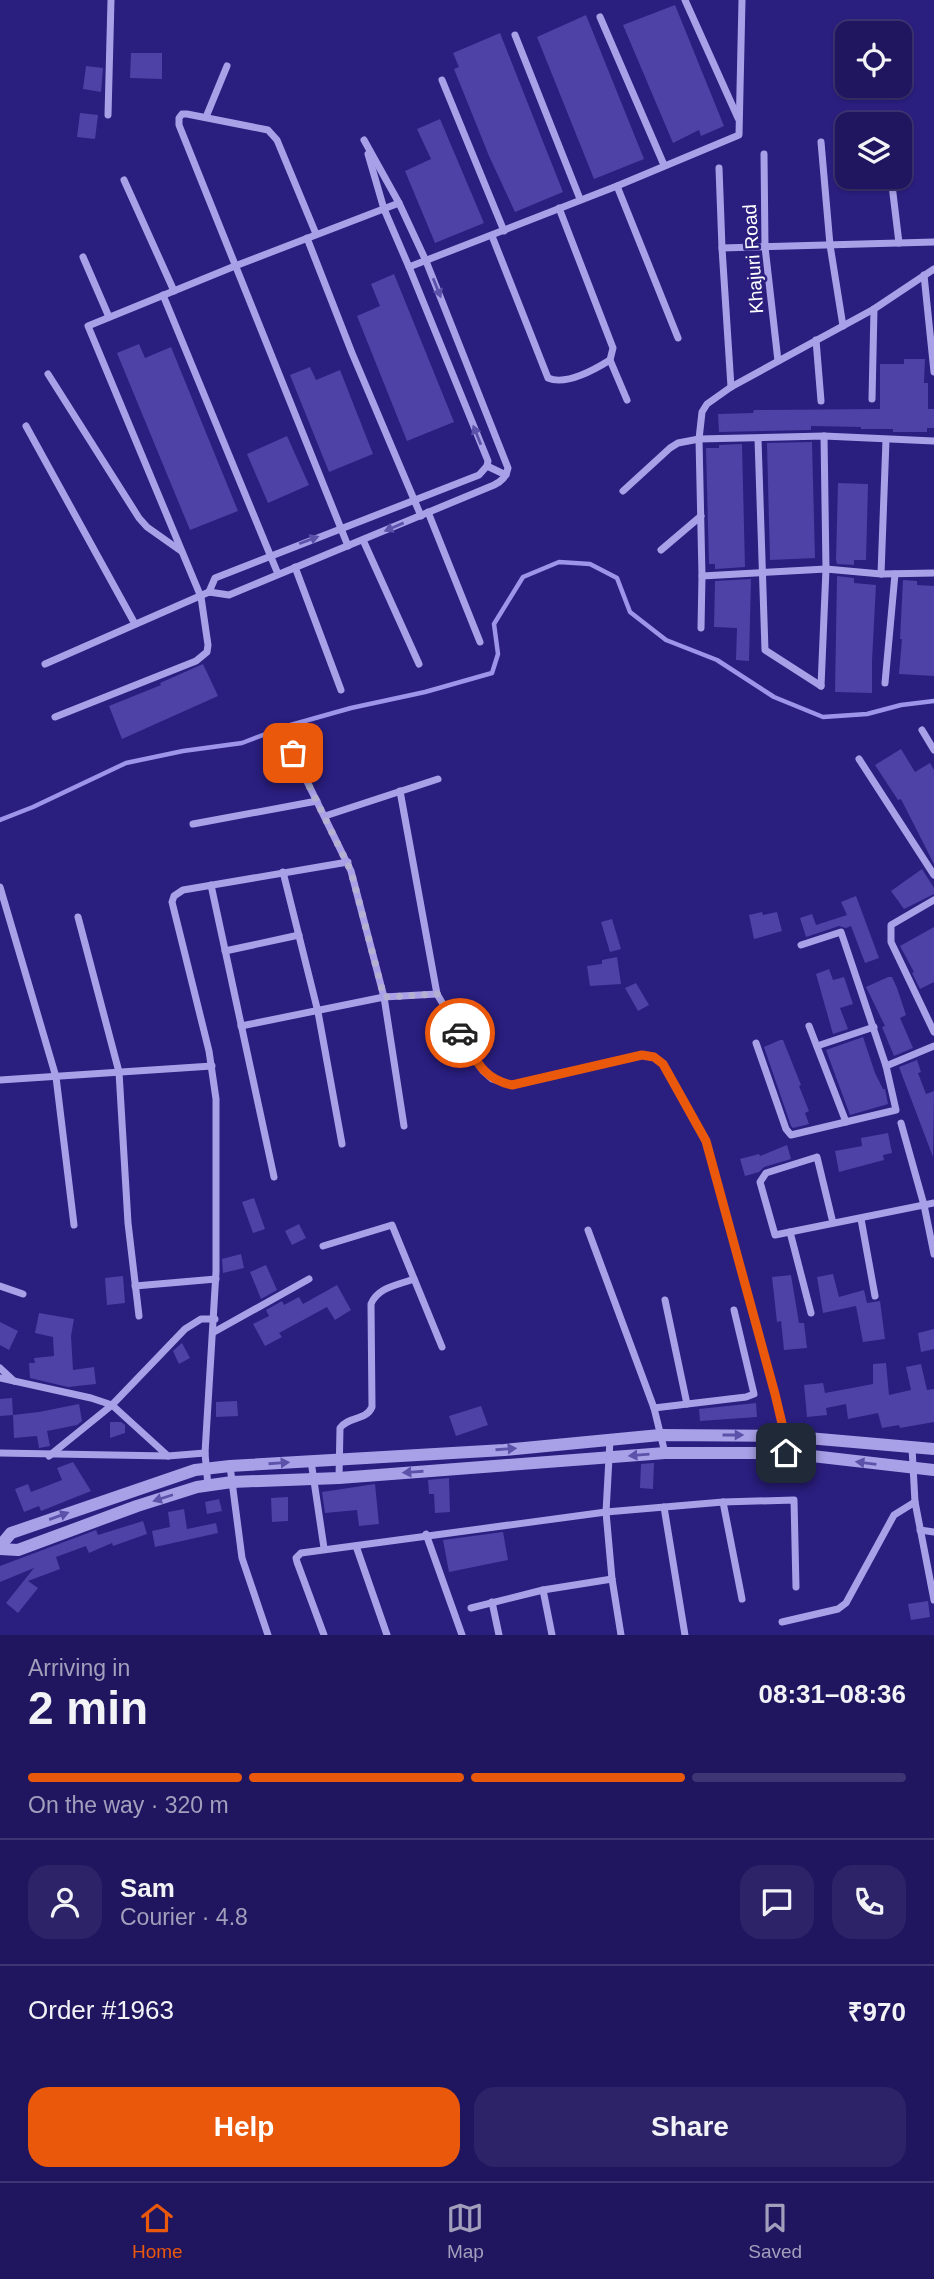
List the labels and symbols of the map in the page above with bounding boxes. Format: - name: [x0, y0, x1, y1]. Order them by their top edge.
- street label: Khajuri Road: [739, 203, 767, 315]
- one-way arrow: [431, 278, 442, 299]
- one-way arrow: [472, 424, 483, 445]
- one-way arrow: [384, 521, 404, 533]
- one-way arrow: [299, 534, 320, 545]
- pin: [263, 723, 323, 783]
- courier: [425, 998, 495, 1068]
- pin: [756, 1423, 816, 1483]
- one-way arrow: [722, 1429, 744, 1441]
- one-way arrow: [495, 1443, 517, 1454]
- one-way arrow: [628, 1450, 650, 1461]
- one-way arrow: [268, 1457, 290, 1468]
- one-way arrow: [855, 1457, 877, 1468]
- one-way arrow: [401, 1467, 423, 1478]
- one-way arrow: [152, 1493, 173, 1504]
- one-way arrow: [49, 1510, 70, 1521]

